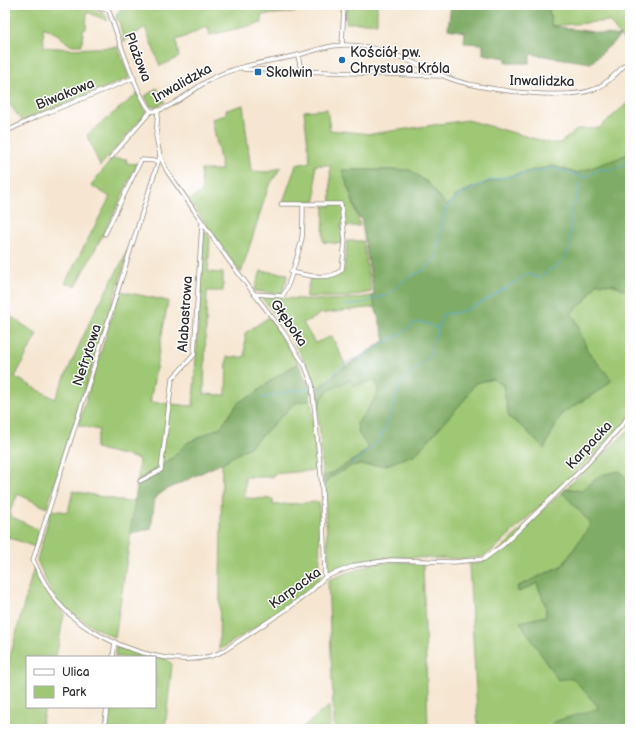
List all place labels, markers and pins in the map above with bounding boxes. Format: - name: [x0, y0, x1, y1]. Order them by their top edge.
- place label: Kościół pw. Chrystusa Króla: [350, 44, 450, 77]
- marker: Kościół pw. Chrystusa Króla: [337, 55, 347, 65]
- place label: Skolwin: [266, 64, 313, 81]
- marker: Skolwin: [253, 67, 263, 77]

